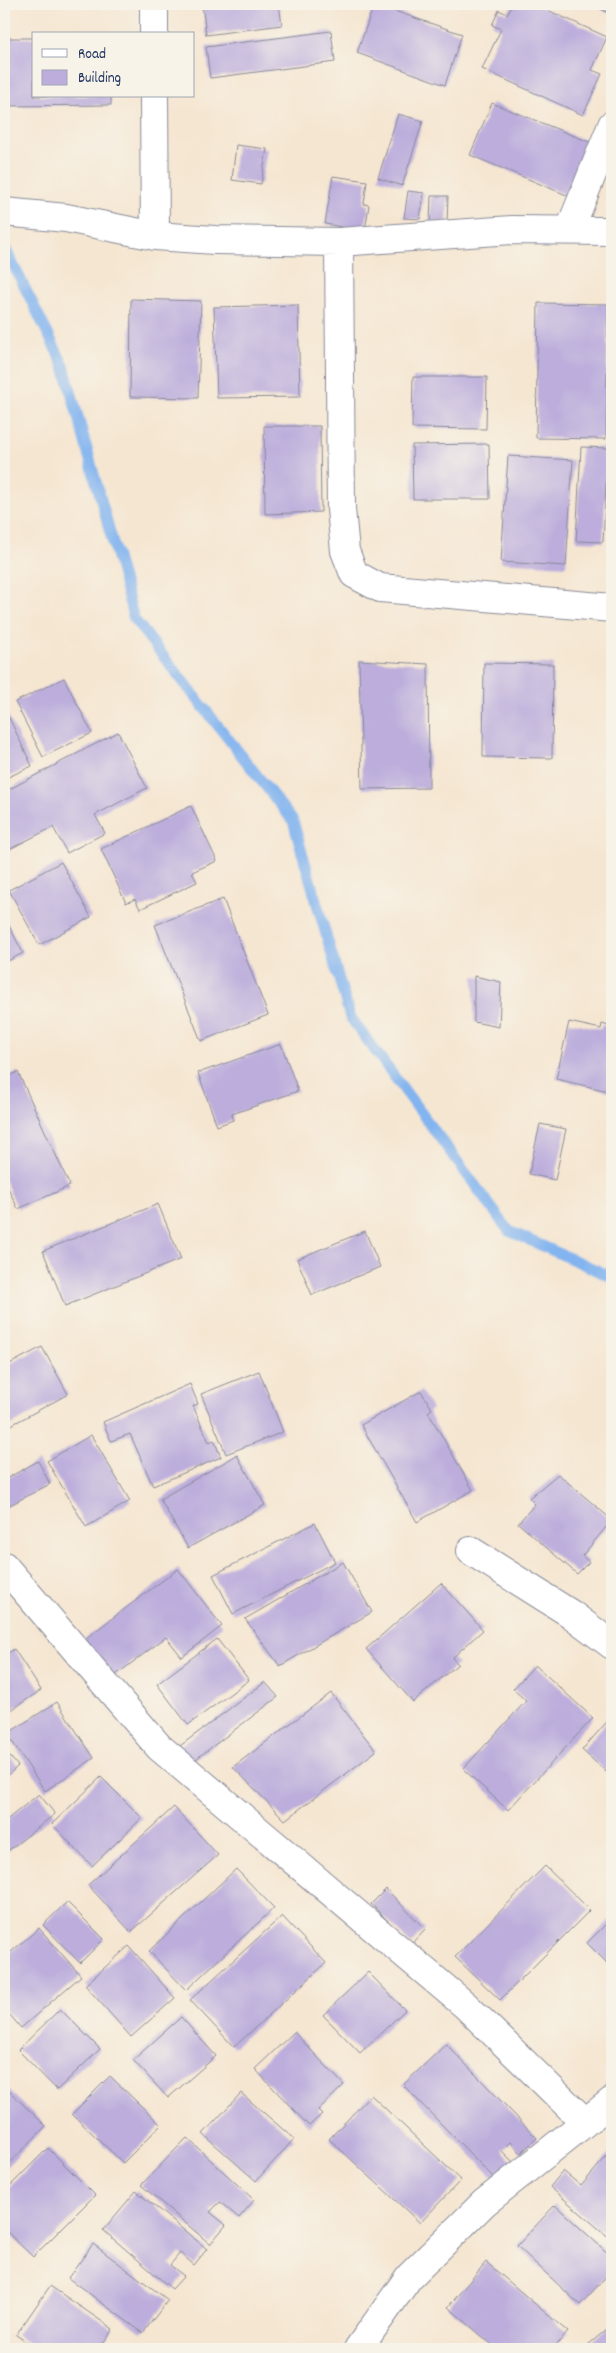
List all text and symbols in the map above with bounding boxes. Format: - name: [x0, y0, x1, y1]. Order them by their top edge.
- legend: [32, 32, 195, 98]
- text: Road: [78, 44, 106, 66]
- text: Building: [78, 68, 121, 90]

